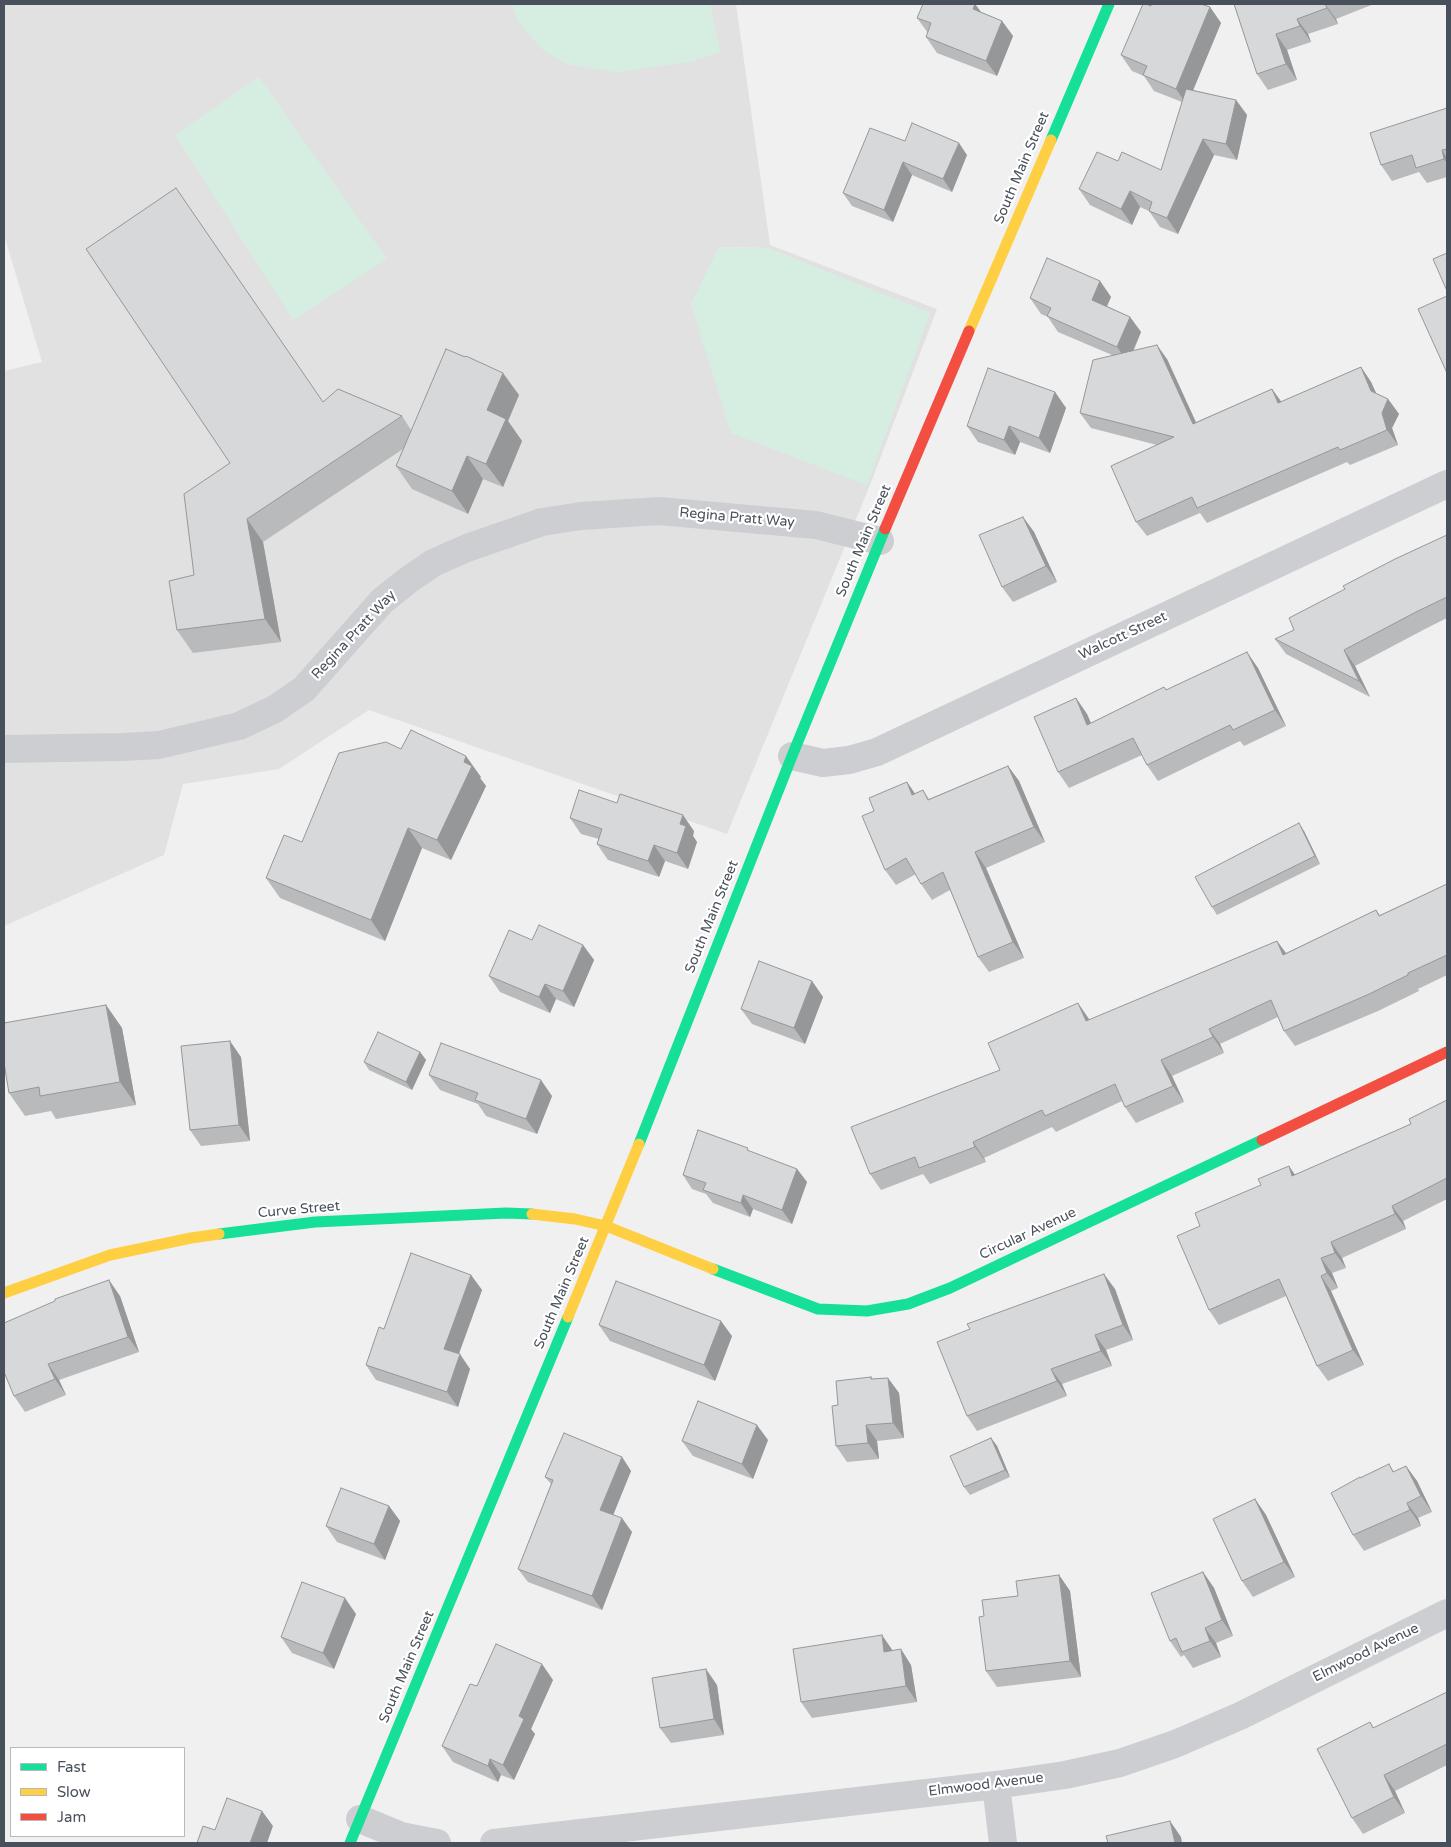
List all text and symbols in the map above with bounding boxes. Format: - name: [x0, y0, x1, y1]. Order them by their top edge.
- street label: South Main Street: [991, 109, 1053, 227]
- street label: South Main Street: [833, 482, 895, 600]
- street label: Regina Pratt Way: [679, 505, 795, 531]
- street label: Regina Pratt Way: [308, 587, 400, 683]
- street label: Walcott Street: [1076, 608, 1170, 664]
- street label: South Main Street: [682, 858, 742, 976]
- street label: Curve Street: [257, 1198, 341, 1222]
- street label: Circular Avenue: [977, 1204, 1079, 1264]
- street label: South Main Street: [531, 1234, 593, 1352]
- street label: South Main Street: [376, 1608, 438, 1726]
- street label: Elmwood Avenue: [1310, 1620, 1422, 1686]
- legend: [10, 1747, 185, 1837]
- text: Fast: [57, 1758, 86, 1776]
- street label: Elmwood Avenue: [928, 1770, 1044, 1800]
- text: Slow: [57, 1783, 91, 1801]
- text: Jam: [57, 1808, 86, 1826]

